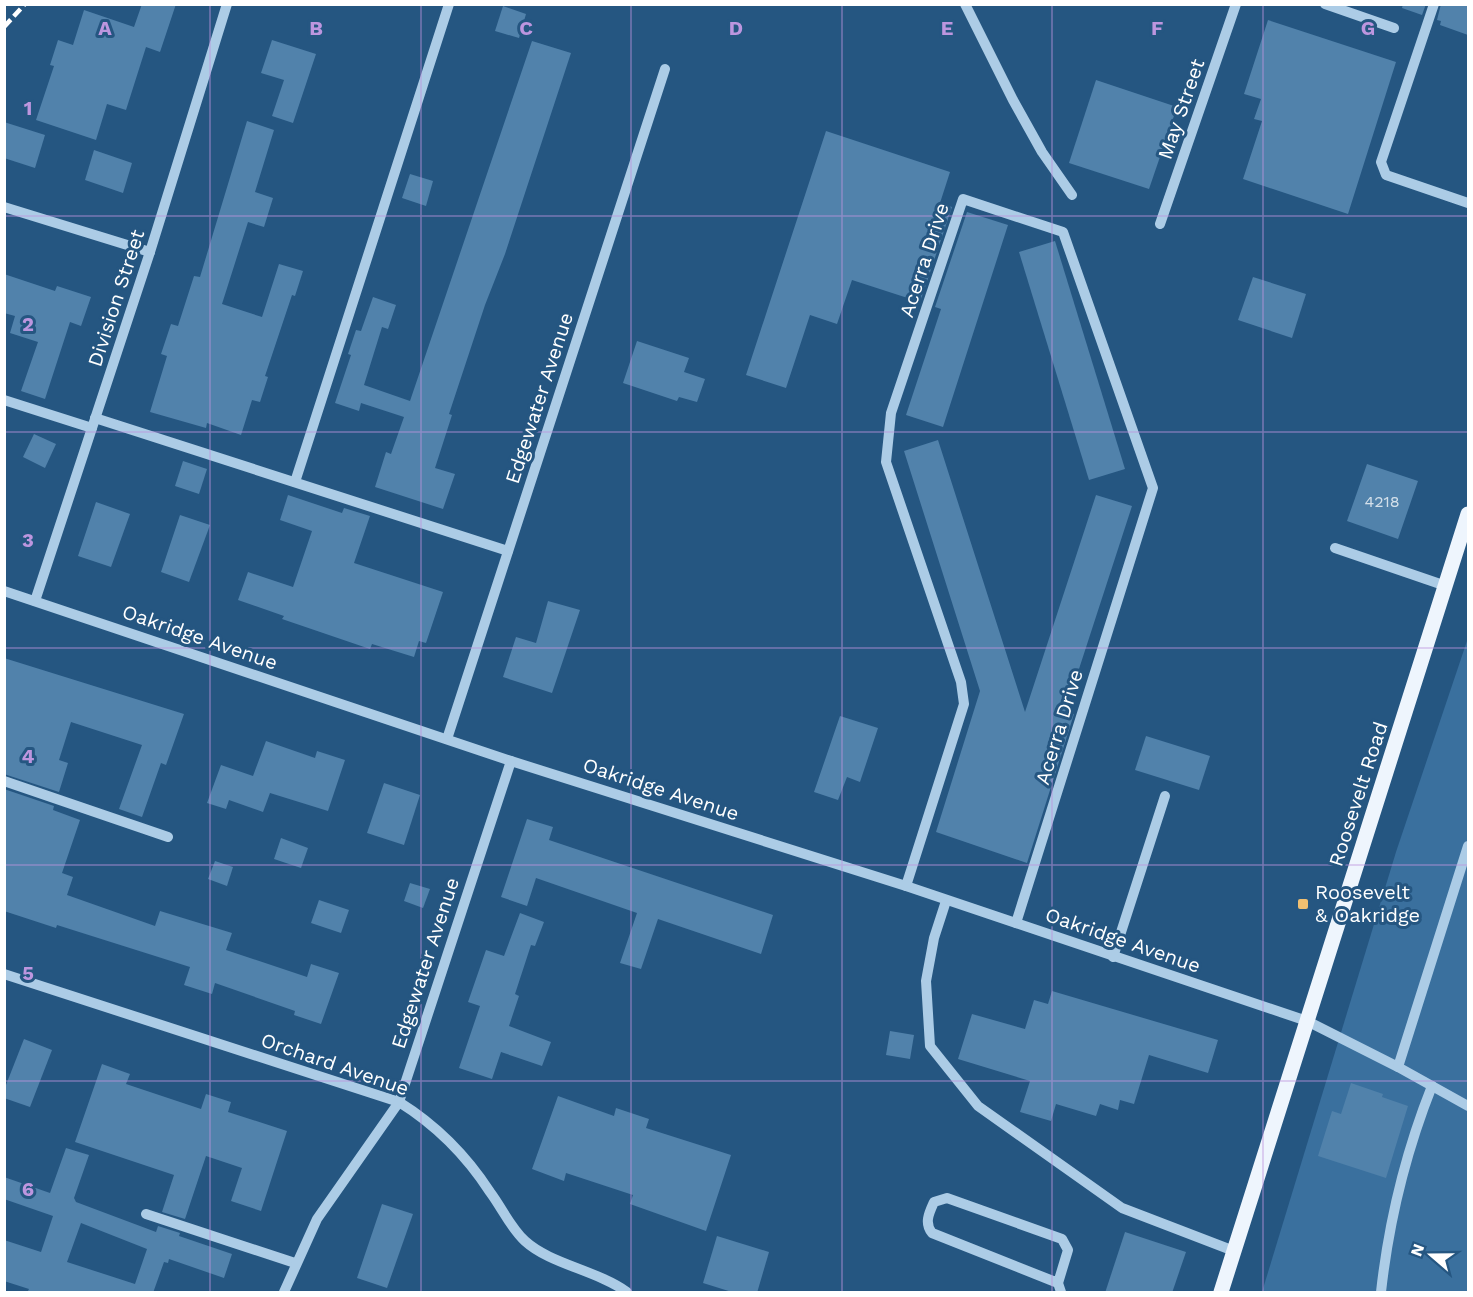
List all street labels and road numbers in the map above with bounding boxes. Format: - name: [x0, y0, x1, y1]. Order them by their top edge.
- street label: May Street: [1153, 55, 1210, 162]
- street label: Acerra Drive: [894, 200, 954, 320]
- street label: Division Street: [83, 226, 150, 370]
- street label: Edgewater Avenue: [500, 309, 578, 487]
- street label: Oakridge Avenue: [119, 599, 281, 675]
- street label: Acerra Drive: [1030, 666, 1088, 788]
- street label: Roosevelt Road: [1323, 719, 1393, 869]
- street label: Oakridge Avenue: [580, 752, 742, 826]
- street label: Edgewater Avenue: [386, 874, 464, 1052]
- street label: Oakridge Avenue: [1042, 902, 1204, 978]
- street label: Orchard Avenue: [258, 1027, 412, 1101]

